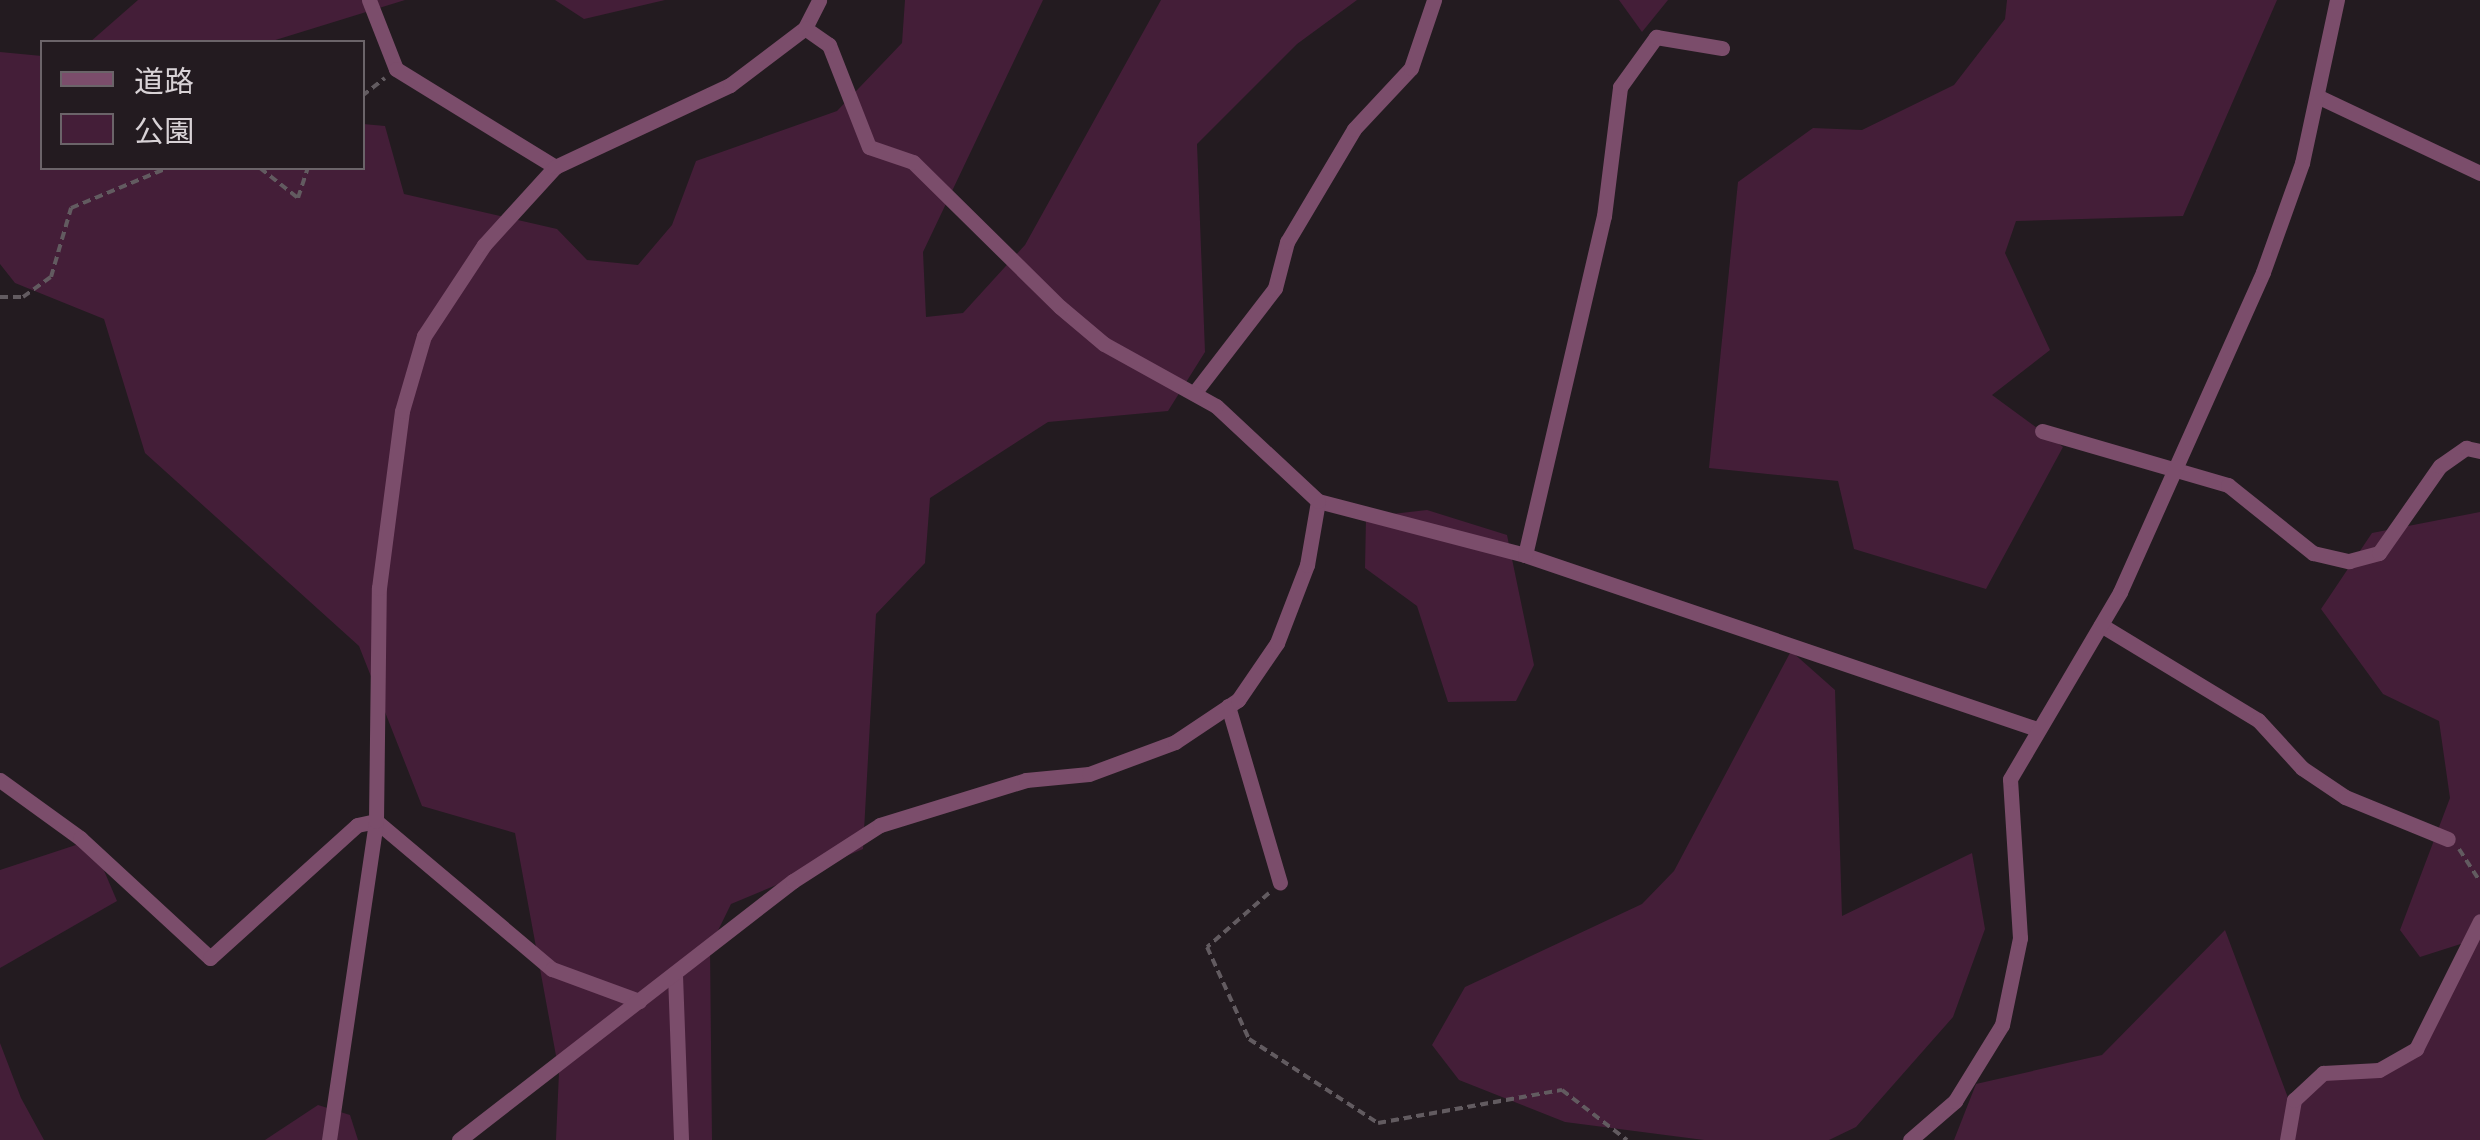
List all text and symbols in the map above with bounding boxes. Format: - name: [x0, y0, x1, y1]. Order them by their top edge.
- legend: [40, 40, 365, 170]
- text: 道路: [134, 64, 194, 99]
- text: 公園: [134, 114, 194, 149]

